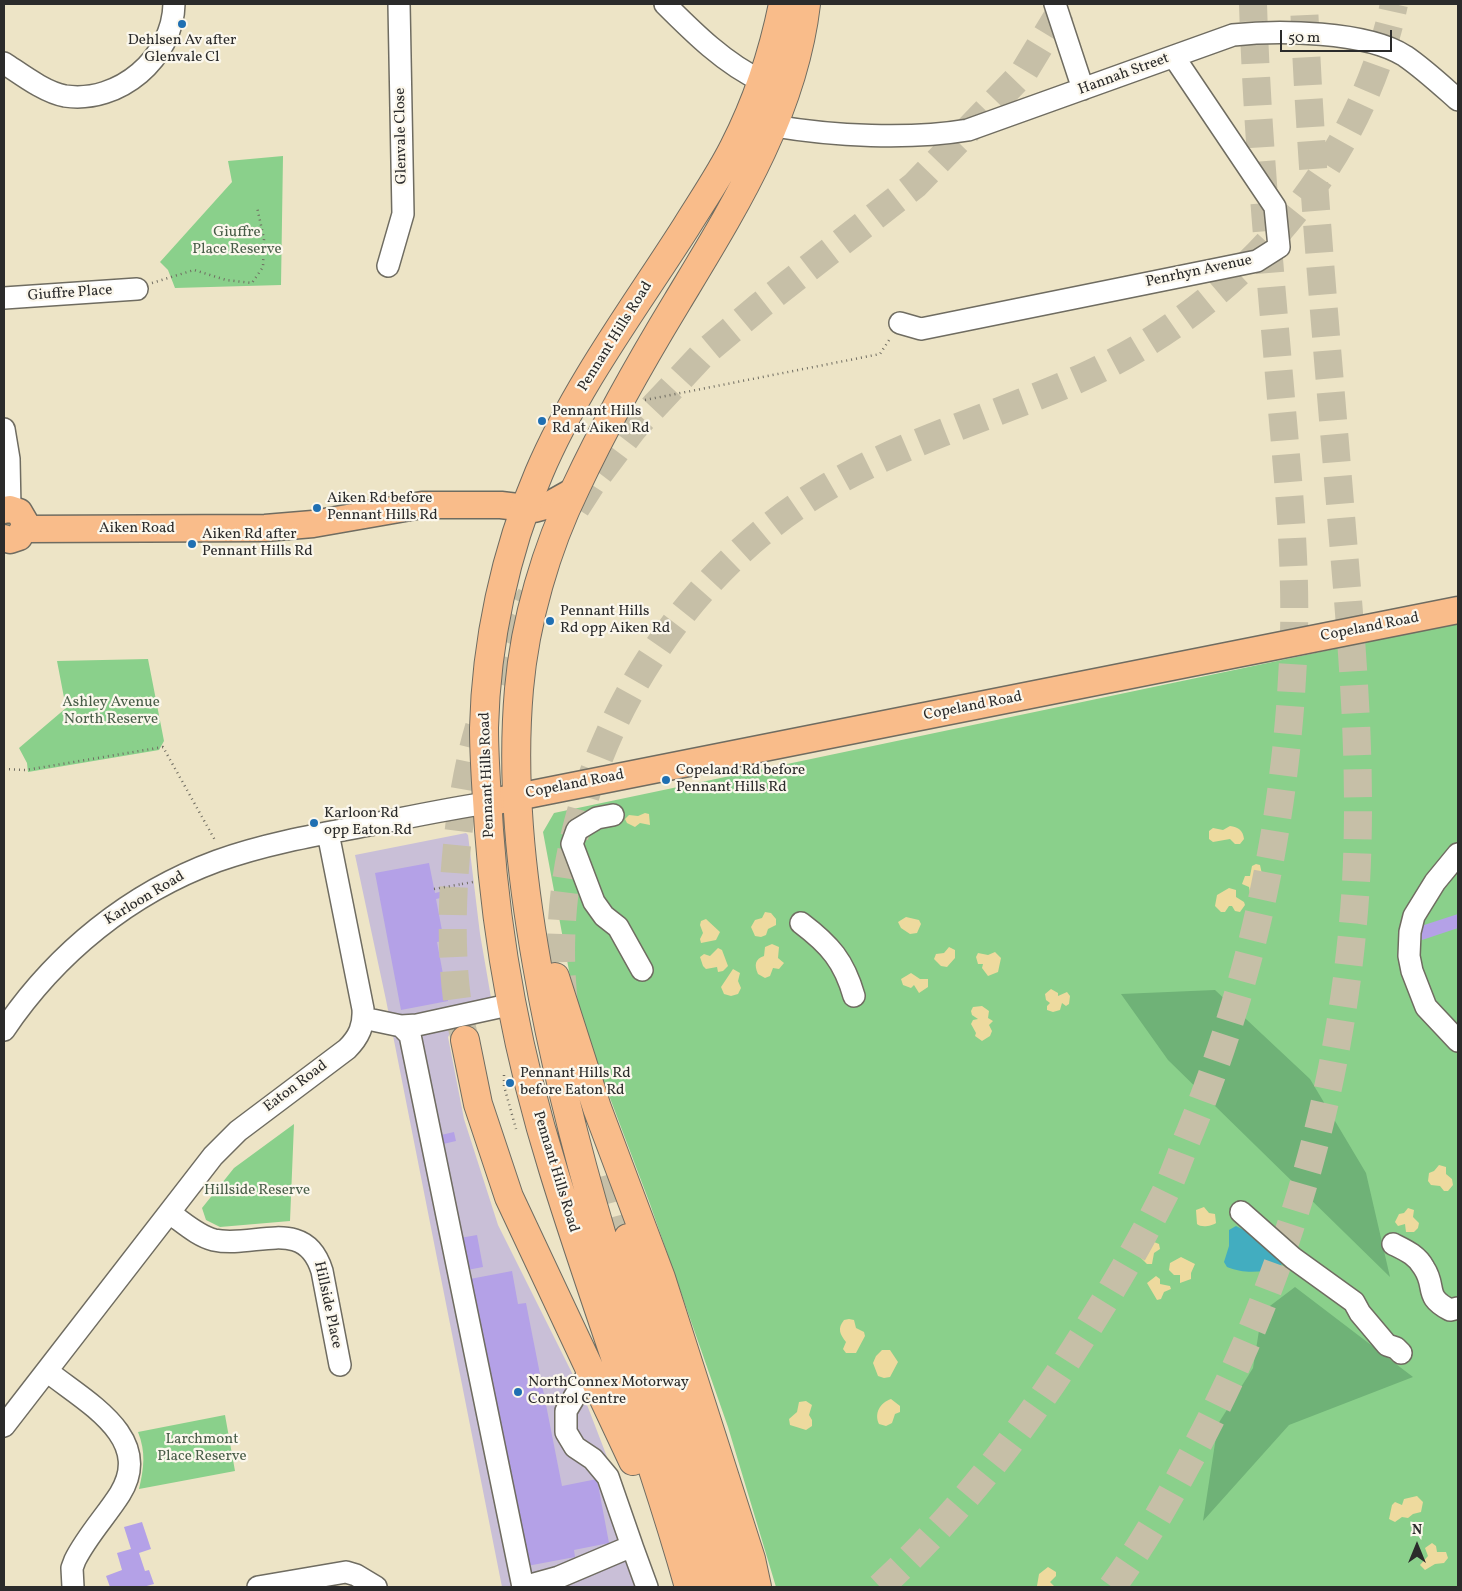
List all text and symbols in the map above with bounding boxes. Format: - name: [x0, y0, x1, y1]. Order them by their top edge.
- marker: Dehlsen Av after Glenvale Cl: [176, 18, 188, 30]
- scale bar: [1282, 20, 1394, 52]
- text: 50 m: [1288, 28, 1320, 49]
- place label: Dehlsen Av after Glenvale Cl: [128, 32, 236, 67]
- street label: Hannah Street: [1076, 50, 1172, 100]
- street label: Glenvale Close: [392, 88, 412, 184]
- park label: Giuffre Place Reserve: [192, 224, 282, 259]
- street label: Penrhyn Avenue: [1144, 252, 1254, 292]
- street label: Pennant Hills Road: [575, 279, 657, 395]
- street label: Giuffre Place: [27, 282, 113, 306]
- place label: Pennant Hills Rd at Aiken Rd: [552, 403, 649, 438]
- marker: Pennant Hills Rd at Aiken Rd: [536, 415, 548, 427]
- place label: Aiken Rd before Pennant Hills Rd: [327, 490, 438, 525]
- marker: Aiken Rd before Pennant Hills Rd: [311, 502, 323, 514]
- street label: Aiken Road: [99, 520, 175, 538]
- place label: Aiken Rd after Pennant Hills Rd: [202, 526, 313, 561]
- marker: Aiken Rd after Pennant Hills Rd: [186, 538, 198, 550]
- place label: Pennant Hills Rd opp Aiken Rd: [560, 603, 670, 638]
- street label: Copeland Road: [1319, 610, 1421, 646]
- marker: Pennant Hills Rd opp Aiken Rd: [544, 615, 556, 627]
- street label: Copeland Road: [922, 689, 1024, 725]
- park label: Ashley Avenue North Reserve: [62, 694, 160, 729]
- street label: Pennant Hills Road: [477, 712, 499, 838]
- place label: Copeland Rd before Pennant Hills Rd: [676, 762, 805, 797]
- street label: Copeland Road: [524, 767, 626, 803]
- marker: Copeland Rd before Pennant Hills Rd: [660, 774, 672, 786]
- place label: Karloon Rd opp Eaton Rd: [324, 805, 412, 840]
- marker: Karloon Rd opp Eaton Rd: [308, 817, 320, 829]
- street label: Karloon Road: [102, 868, 188, 930]
- street label: Eaton Road: [261, 1057, 331, 1117]
- place label: Pennant Hills Rd before Eaton Rd: [520, 1065, 631, 1100]
- marker: Pennant Hills Rd before Eaton Rd: [504, 1077, 516, 1089]
- street label: Pennant Hills Road: [528, 1109, 582, 1235]
- park label: Hillside Reserve: [204, 1182, 310, 1200]
- street label: Hillside Place: [309, 1260, 345, 1350]
- place label: NorthConnex Motorway Control Centre: [528, 1374, 689, 1409]
- marker: NorthConnex Motorway Control Centre: [512, 1386, 524, 1398]
- park label: Larchmont Place Reserve: [157, 1431, 247, 1466]
- north arrow: [1392, 1521, 1442, 1571]
- text: N: [1412, 1521, 1422, 1540]

